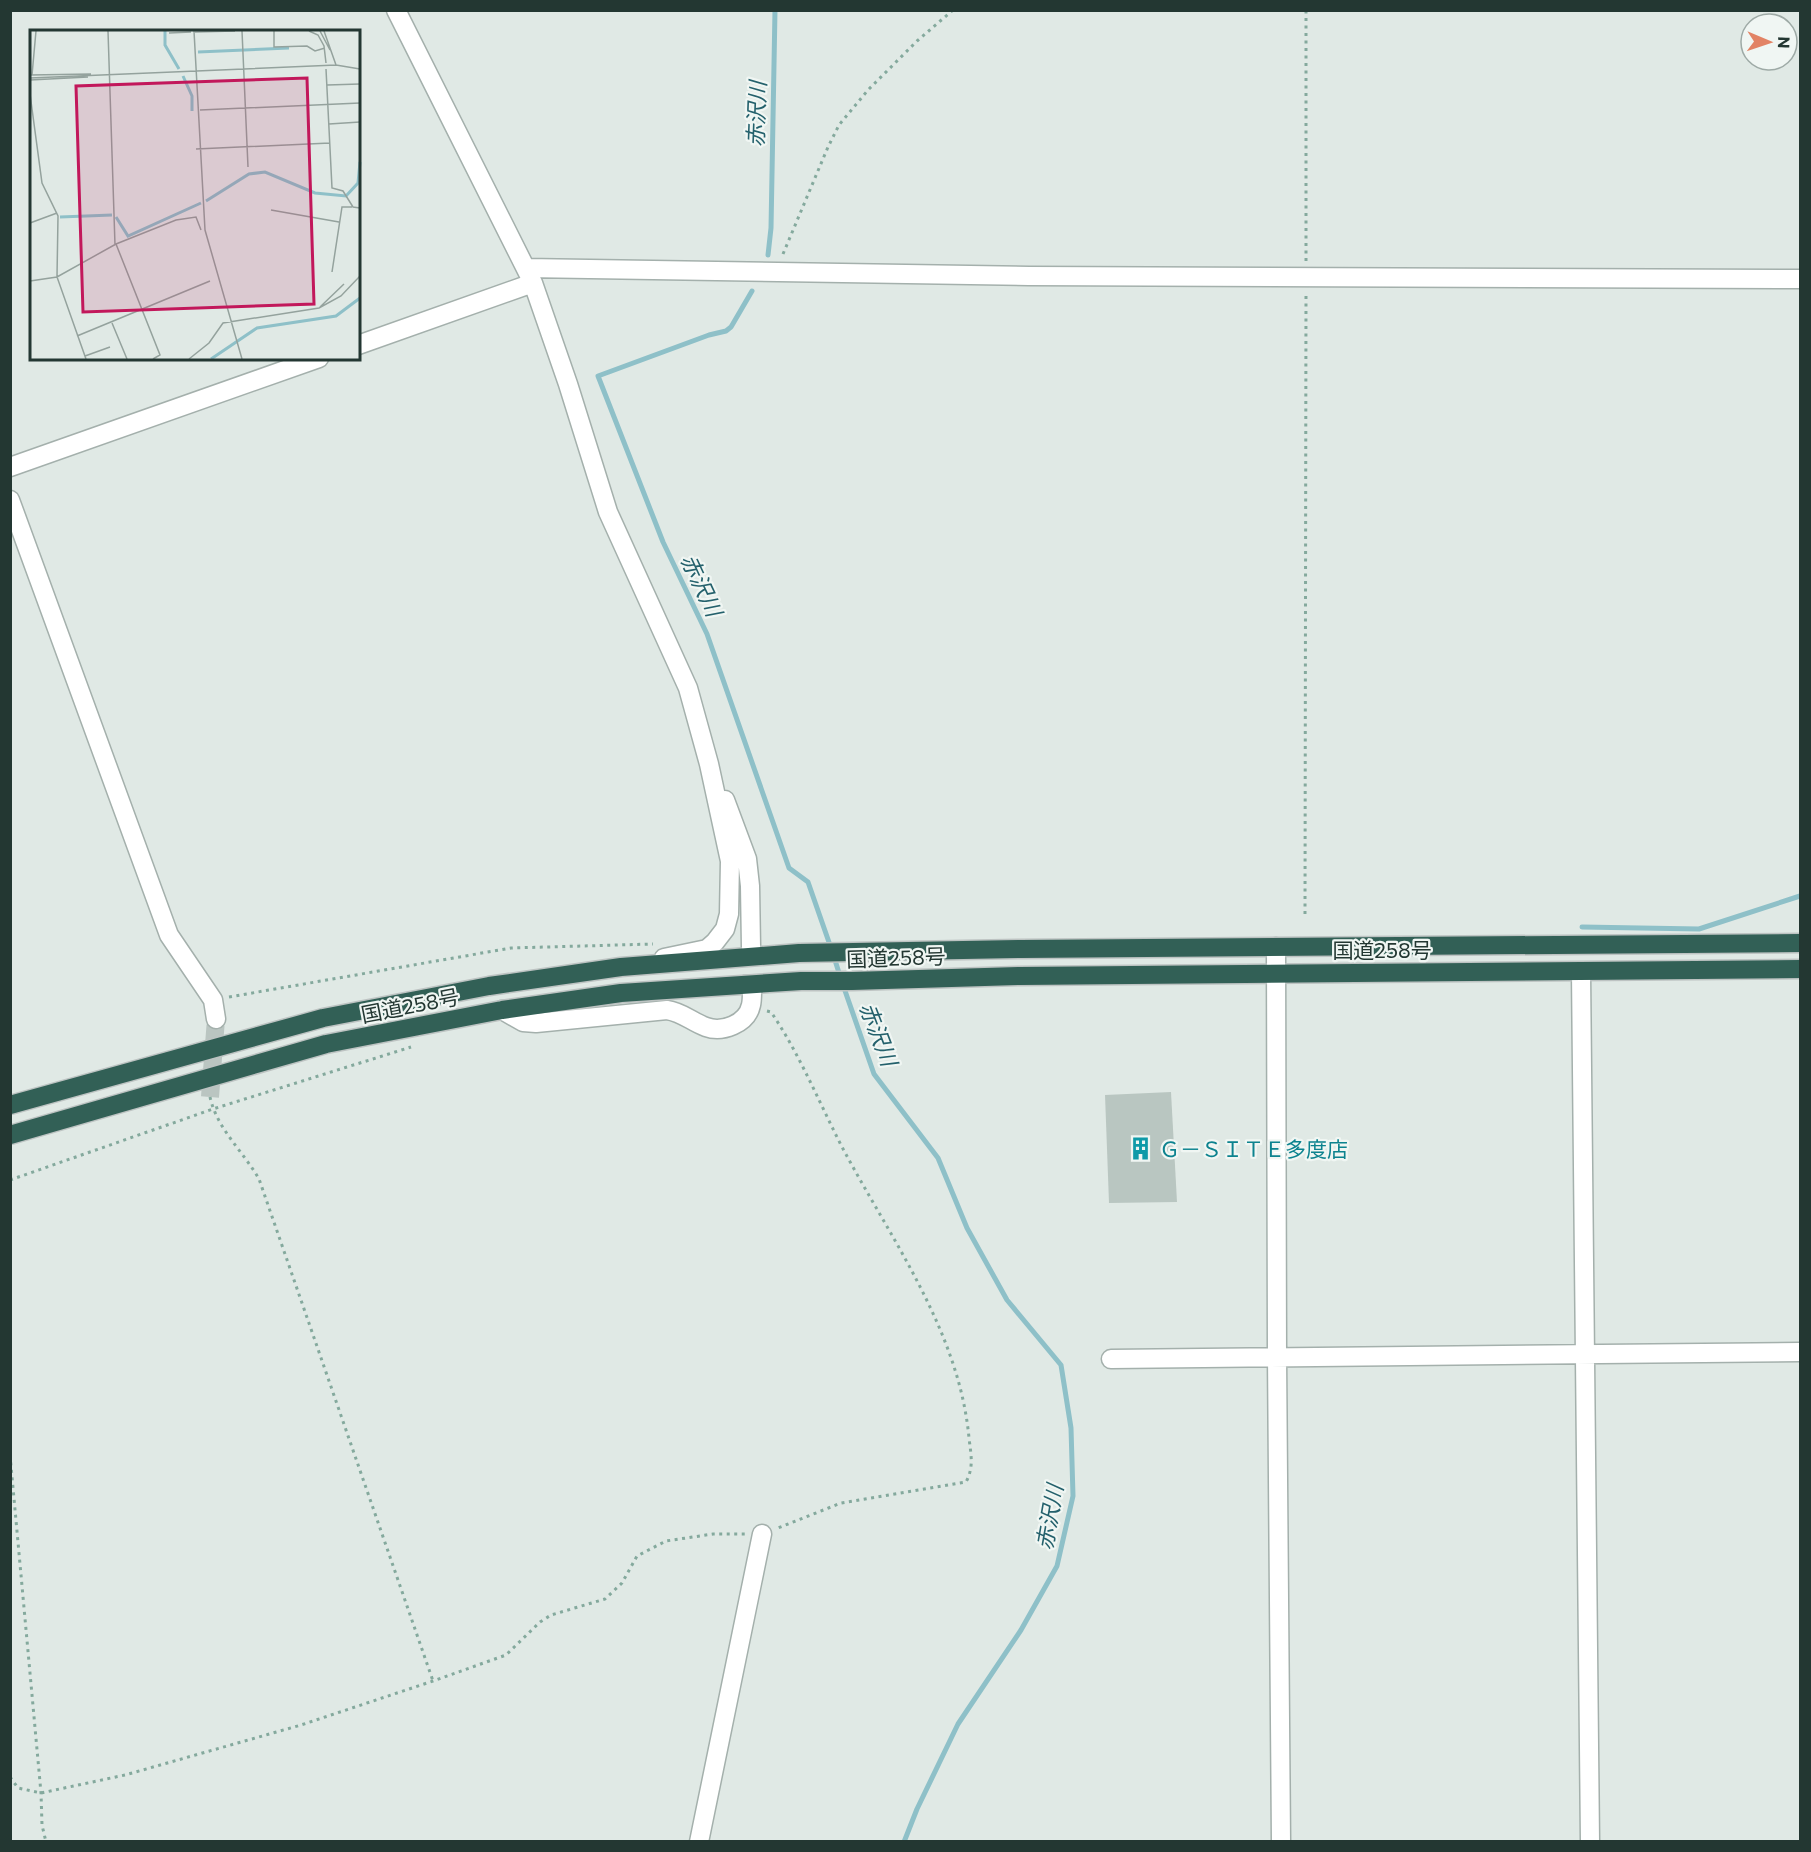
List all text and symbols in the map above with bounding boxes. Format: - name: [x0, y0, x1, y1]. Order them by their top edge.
- north arrow: [1739, 12, 1799, 72]
- inset map: [30, 30, 360, 360]
- text: N: [1775, 36, 1794, 49]
- water label: 赤沢川: [741, 79, 771, 147]
- water label: 赤沢川: [676, 549, 729, 622]
- street label: 国道258号: [1332, 937, 1432, 962]
- street label: 国道258号: [846, 943, 946, 971]
- street label: 国道258号: [359, 983, 461, 1027]
- water label: 赤沢川: [855, 998, 904, 1072]
- building icon: Ｇ－ＳＩＴＥ多度店: [1128, 1135, 1154, 1161]
- place label: Ｇ－ＳＩＴＥ多度店: [1159, 1136, 1348, 1161]
- water label: 赤沢川: [1030, 1480, 1068, 1552]

